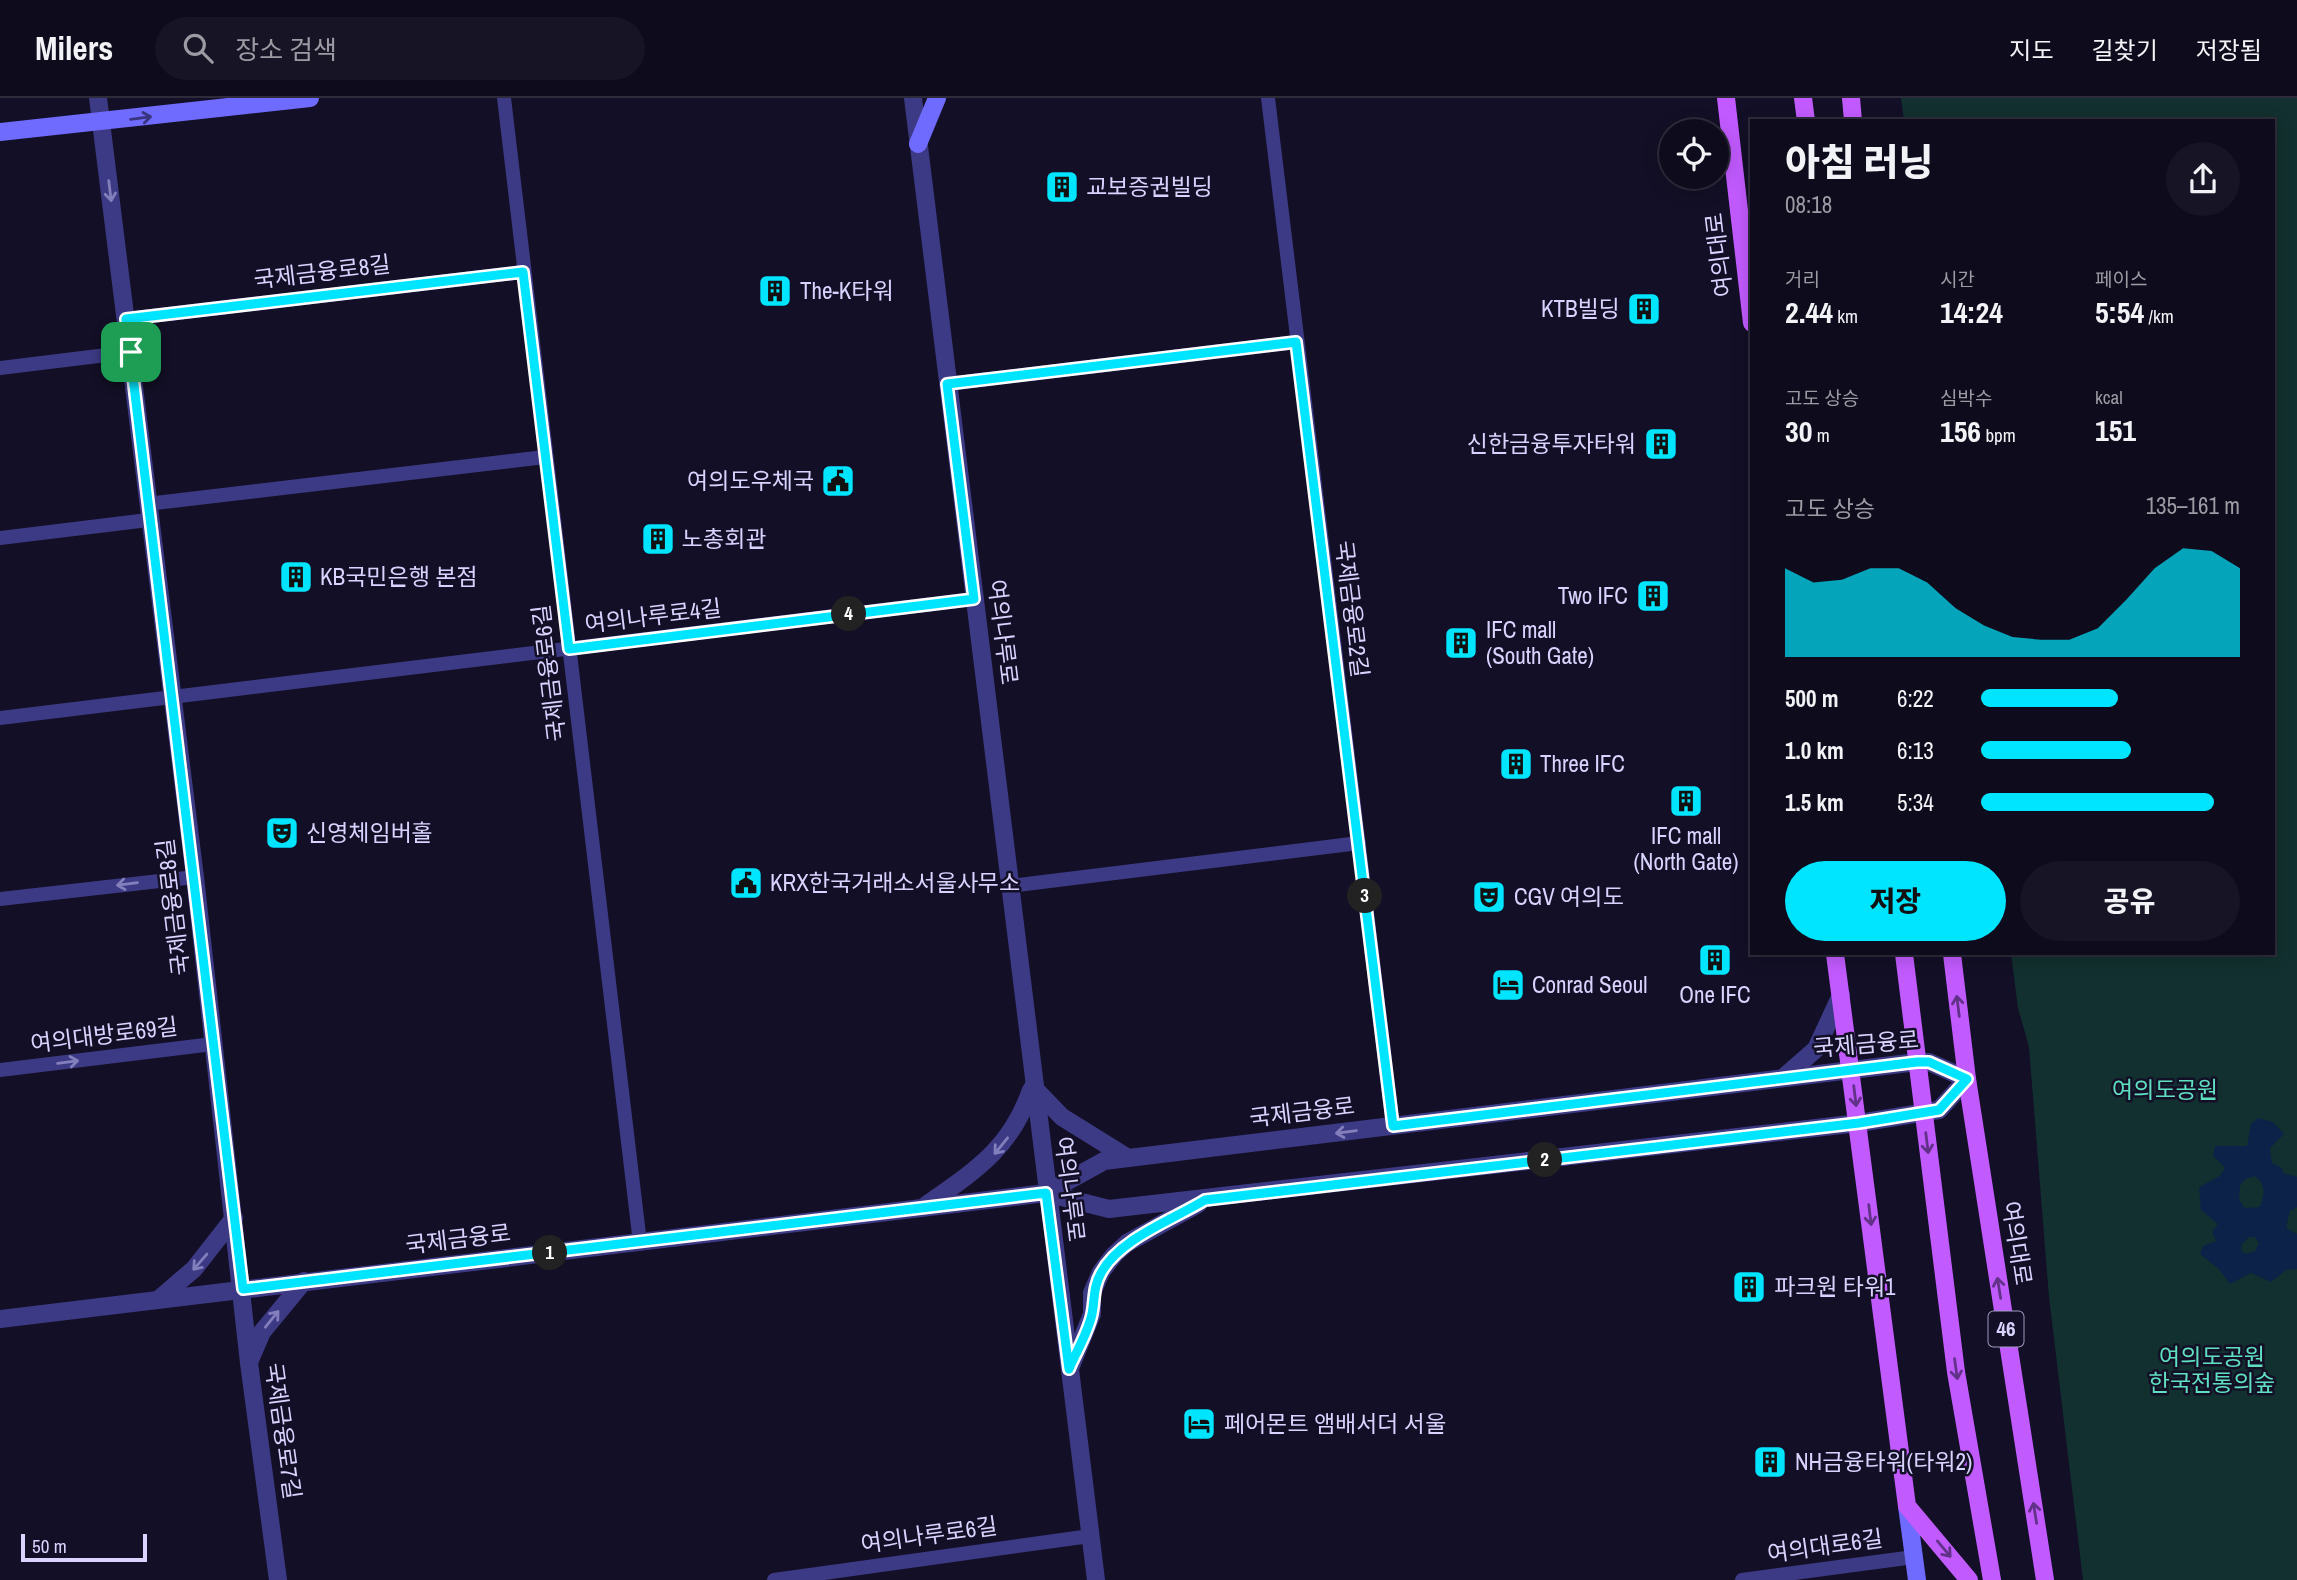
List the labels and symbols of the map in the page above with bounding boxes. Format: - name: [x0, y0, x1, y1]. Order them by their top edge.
- one-way arrow: [129, 112, 152, 125]
- building icon: 교보증권빌딩: [1043, 168, 1081, 206]
- place label: 교보증권빌딩: [1086, 171, 1213, 202]
- one-way arrow: [104, 179, 117, 202]
- street label: 여의대로: [1698, 211, 1739, 299]
- street label: 국제금융로8길: [252, 248, 392, 295]
- building icon: The-K타워: [756, 272, 794, 310]
- place label: The-K타워: [800, 275, 894, 306]
- building icon: KTB빌딩: [1625, 290, 1663, 328]
- place label: KTB빌딩: [1541, 293, 1620, 324]
- pin: [101, 322, 161, 382]
- building icon: 신한금융투자타워: [1642, 425, 1680, 463]
- place label: 신한금융투자타워: [1467, 428, 1636, 459]
- public building icon: 여의도우체국: [819, 462, 857, 500]
- place label: 여의도우체국: [687, 465, 814, 496]
- building icon: 노총회관: [639, 520, 677, 558]
- place label: 노총회관: [682, 523, 767, 554]
- street label: 국제금융로2길: [1329, 539, 1376, 679]
- building icon: KB국민은행 본점: [277, 558, 315, 596]
- place label: KB국민은행 본점: [320, 561, 477, 592]
- building icon: Two IFC: [1634, 577, 1672, 615]
- street label: 여의나루로: [982, 578, 1025, 686]
- place label: Two IFC: [1558, 580, 1628, 611]
- street label: 여의나루로4길: [583, 592, 723, 639]
- pin: 4: [832, 596, 866, 632]
- street label: 국제금융로6길: [525, 603, 572, 743]
- place label: IFC mall (South Gate): [1486, 614, 1594, 671]
- building icon: IFC mall (South Gate): [1442, 624, 1480, 662]
- building icon: Three IFC: [1497, 745, 1535, 783]
- place label: Three IFC: [1540, 748, 1625, 779]
- building icon: IFC mall (North Gate): [1667, 782, 1705, 820]
- theatre icon: 신영체임버홀: [263, 814, 301, 852]
- place label: 신영체임버홀: [306, 817, 433, 848]
- place label: IFC mall (North Gate): [1634, 820, 1738, 877]
- street label: 국제금융로8길: [149, 837, 196, 977]
- public building icon: KRX한국거래소서울사무소: [727, 864, 765, 902]
- place label: KRX한국거래소서울사무소: [770, 867, 1020, 898]
- one-way arrow: [116, 878, 139, 891]
- pin: 3: [1348, 878, 1382, 914]
- theatre icon: CGV 여의도: [1470, 878, 1508, 916]
- place label: CGV 여의도: [1514, 881, 1624, 912]
- building icon: One IFC: [1696, 941, 1734, 979]
- hotel icon: Conrad Seoul: [1489, 966, 1527, 1004]
- place label: Conrad Seoul: [1532, 969, 1647, 1000]
- place label: One IFC: [1679, 979, 1751, 1010]
- one-way arrow: [1951, 996, 1964, 1018]
- street label: 여의대방로69길: [29, 1010, 179, 1059]
- street label: 국제금융로: [1812, 1023, 1920, 1064]
- one-way arrow: [56, 1056, 79, 1069]
- park label: 여의도공원: [2112, 1074, 2218, 1105]
- one-way arrow: [1849, 1084, 1862, 1106]
- street label: 국제금융로: [1248, 1090, 1356, 1133]
- one-way arrow: [1336, 1125, 1358, 1138]
- one-way arrow: [1921, 1131, 1934, 1154]
- street label: 여의나루로: [1049, 1135, 1092, 1243]
- one-way arrow: [993, 1137, 1008, 1155]
- pin: 2: [1528, 1142, 1562, 1178]
- street label: 여의대로: [1996, 1199, 2039, 1287]
- one-way arrow: [1864, 1203, 1877, 1226]
- street label: 국제금융로: [404, 1217, 512, 1260]
- pin: 1: [532, 1236, 568, 1270]
- one-way arrow: [192, 1253, 208, 1271]
- building icon: 파크원 타워1: [1730, 1268, 1768, 1306]
- place label: 파크원 타워1: [1774, 1271, 1896, 1302]
- one-way arrow: [1993, 1277, 2006, 1300]
- one-way arrow: [264, 1311, 280, 1329]
- road number: 46: [1988, 1312, 2024, 1346]
- park label: 여의도공원 한국전통의숲: [2149, 1341, 2275, 1398]
- one-way arrow: [1950, 1357, 1963, 1380]
- street label: 국제금융로7길: [259, 1361, 308, 1501]
- hotel icon: 페어몬트 앰배서더 서울: [1180, 1405, 1218, 1443]
- place label: 페어몬트 앰배서더 서울: [1224, 1408, 1446, 1439]
- building icon: NH금융타워(타워2): [1751, 1443, 1789, 1481]
- place label: NH금융타워(타워2): [1795, 1446, 1972, 1477]
- one-way arrow: [2028, 1502, 2041, 1524]
- street label: 여의나루로6길: [859, 1510, 999, 1559]
- street label: 여의대로6길: [1765, 1522, 1885, 1569]
- scale bar: [21, 1531, 147, 1563]
- one-way arrow: [1936, 1540, 1952, 1558]

